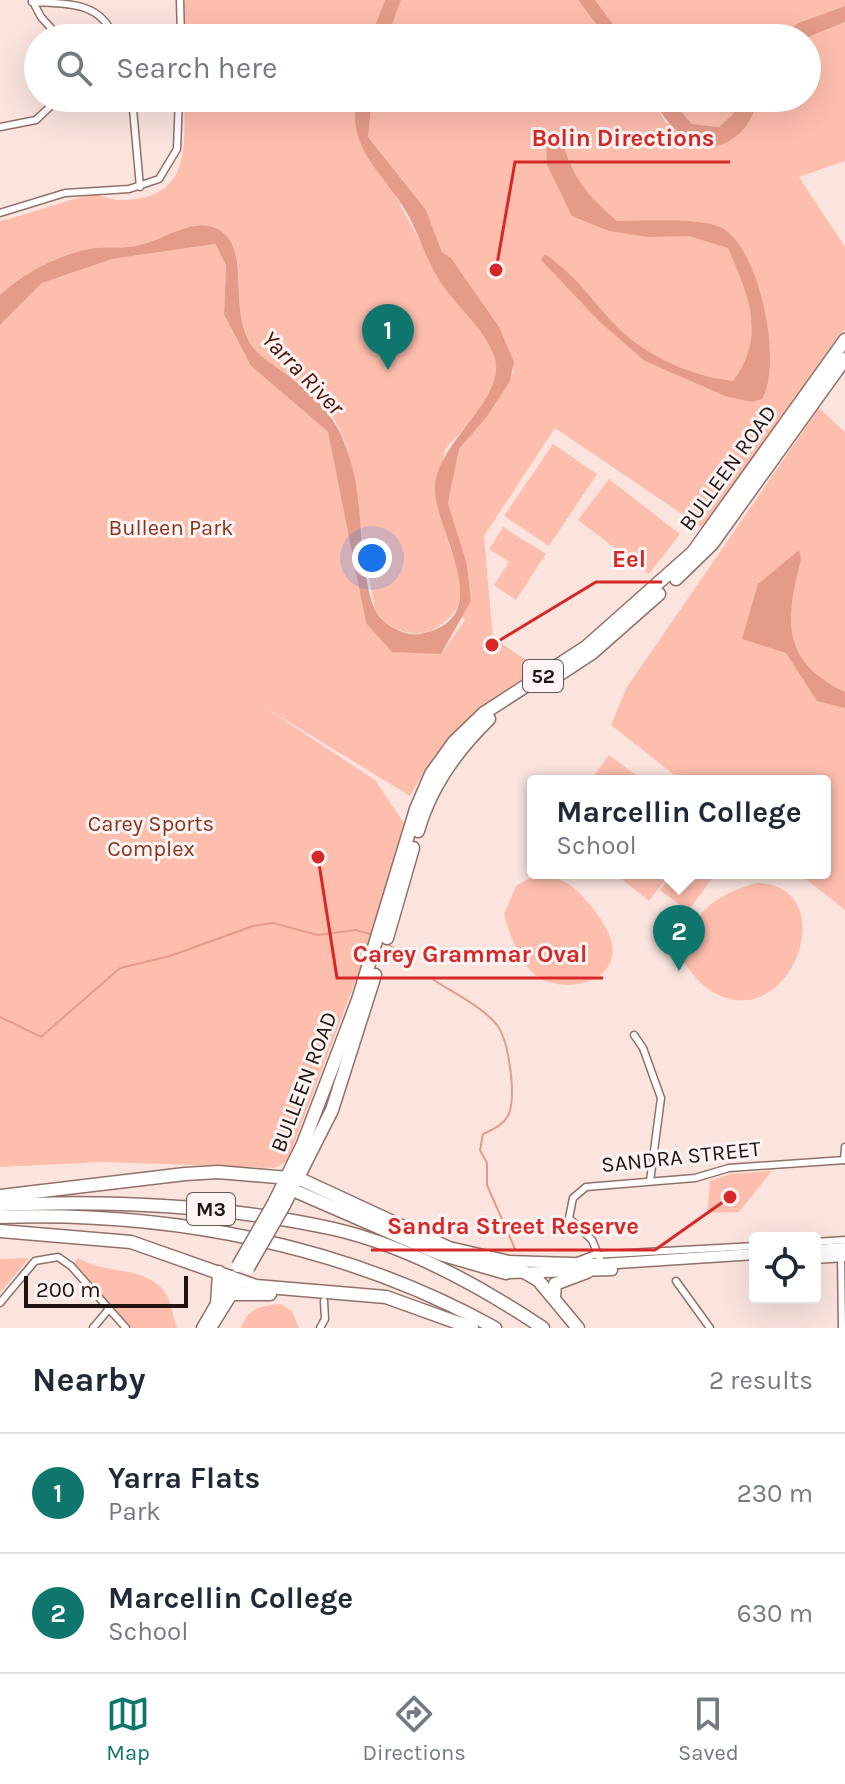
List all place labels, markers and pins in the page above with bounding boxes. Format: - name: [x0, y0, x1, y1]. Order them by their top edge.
- callout: Bolin Directions: [515, 114, 730, 162]
- pin: 1: [362, 304, 414, 370]
- callout: Eel: [596, 534, 662, 582]
- pin: 2: [653, 905, 705, 971]
- callout: Carey Grammar Oval: [337, 930, 603, 978]
- callout: Sandra Street Reserve: [371, 1202, 655, 1250]

